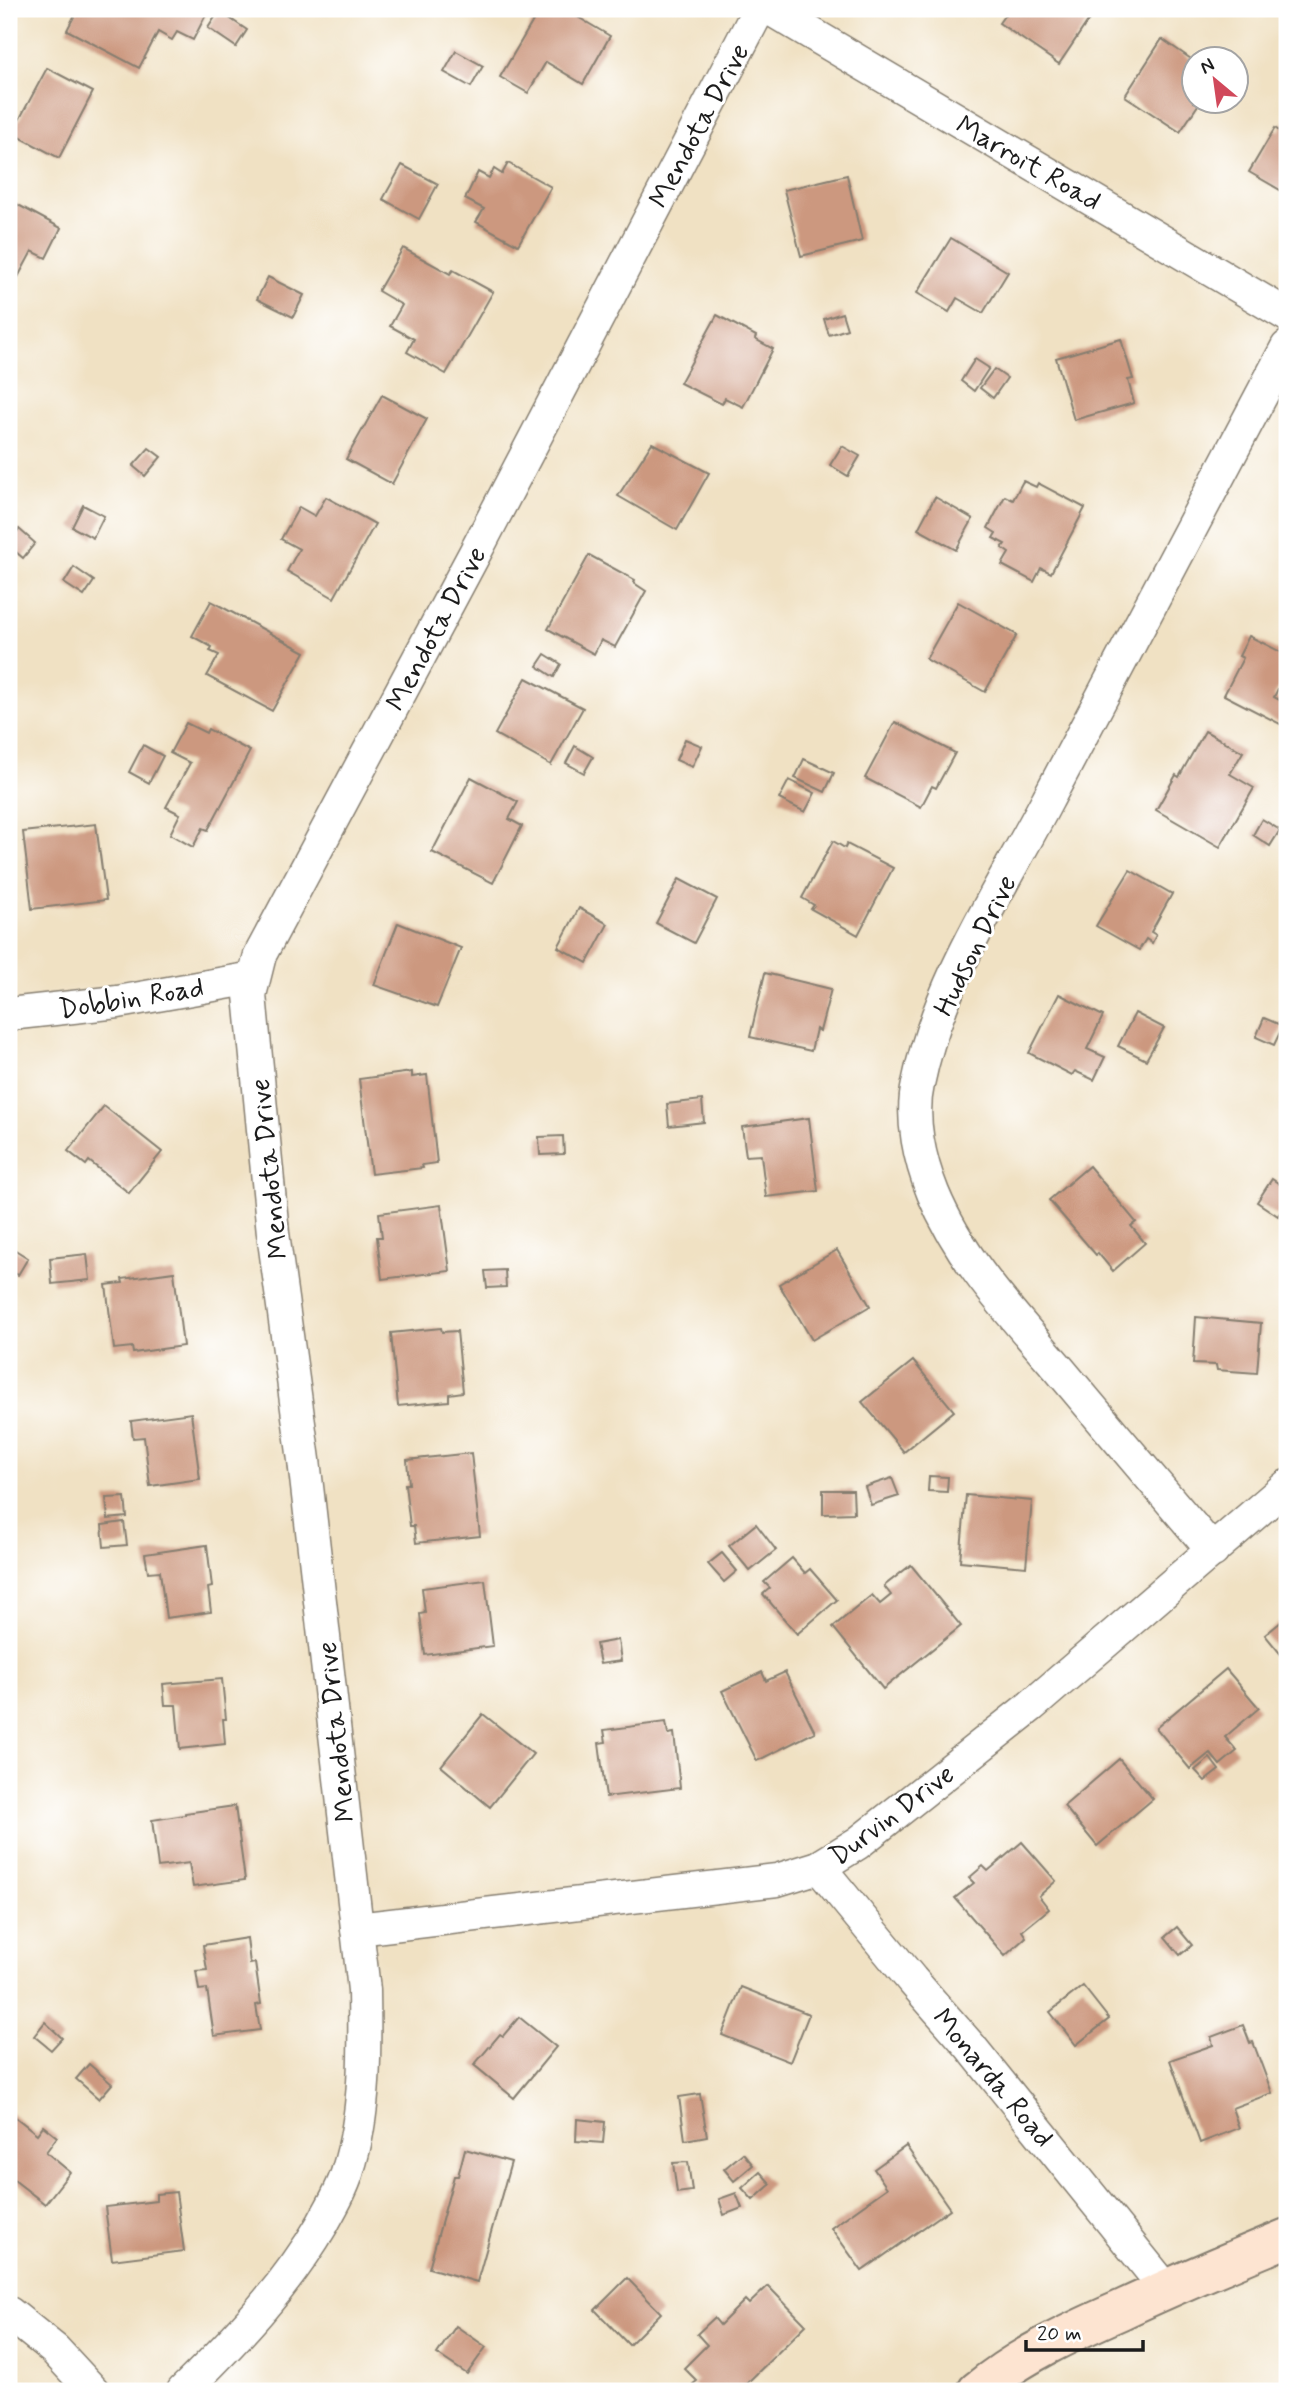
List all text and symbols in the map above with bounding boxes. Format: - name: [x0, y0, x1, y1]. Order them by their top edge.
- street label: Mendota Drive: [641, 37, 759, 215]
- north arrow: [1180, 46, 1250, 116]
- text: N: [1196, 52, 1219, 80]
- street label: Marroit Road: [948, 108, 1107, 221]
- street label: Mendota Drive: [378, 540, 496, 718]
- street label: Hudson Drive: [926, 869, 1026, 1023]
- street label: Dobbin Road: [56, 970, 207, 1029]
- street label: Mendota Drive: [243, 1077, 298, 1261]
- street label: Mendota Drive: [310, 1640, 365, 1824]
- street label: Durvin Drive: [822, 1757, 963, 1875]
- street label: Monarda Road: [923, 2001, 1061, 2156]
- scale bar: [1026, 2309, 1144, 2353]
- text: 20 m: [1037, 2320, 1082, 2348]

